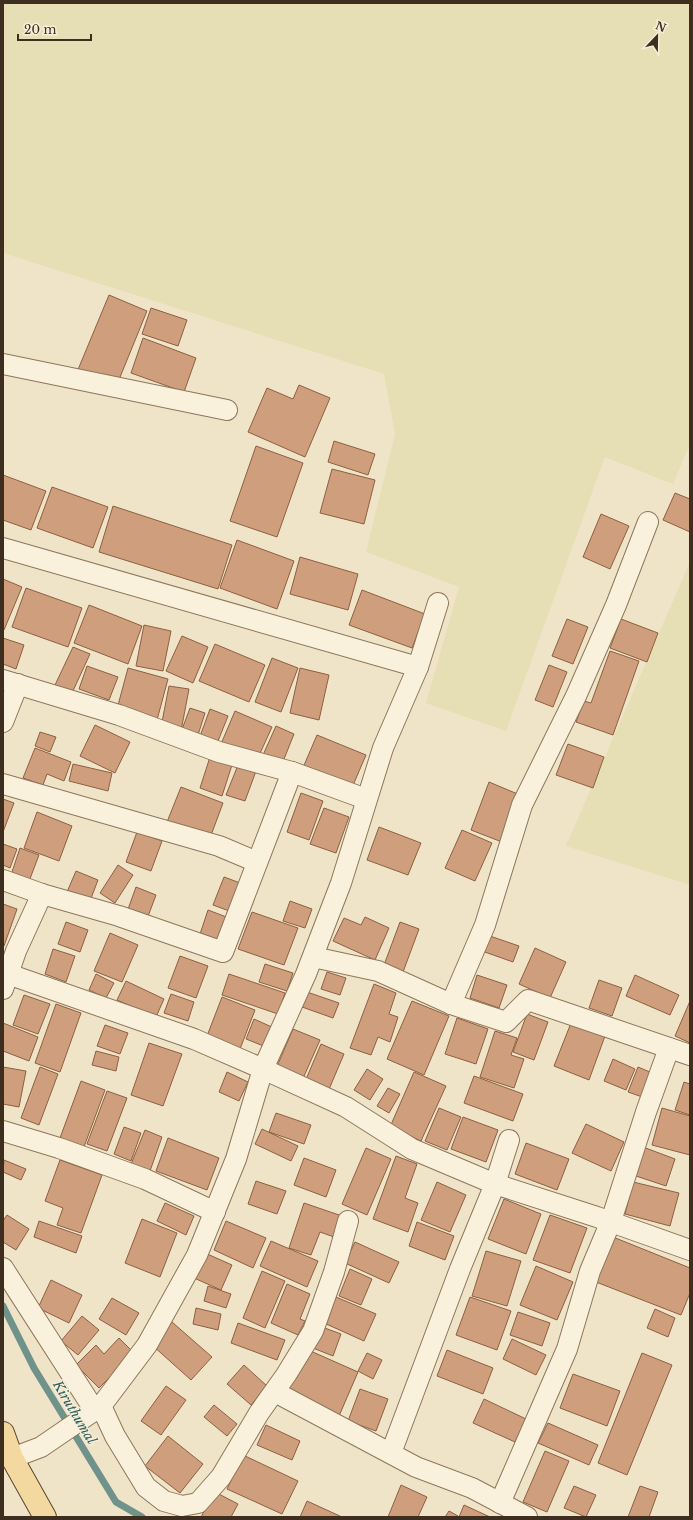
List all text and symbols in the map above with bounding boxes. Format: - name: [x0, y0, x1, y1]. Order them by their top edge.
- scale bar: [18, 16, 91, 42]
- north arrow: [637, 16, 677, 56]
- text: N: [653, 18, 669, 35]
- text: 20 m: [24, 22, 56, 37]
- water label: Kiruthumal: [48, 1377, 101, 1448]

